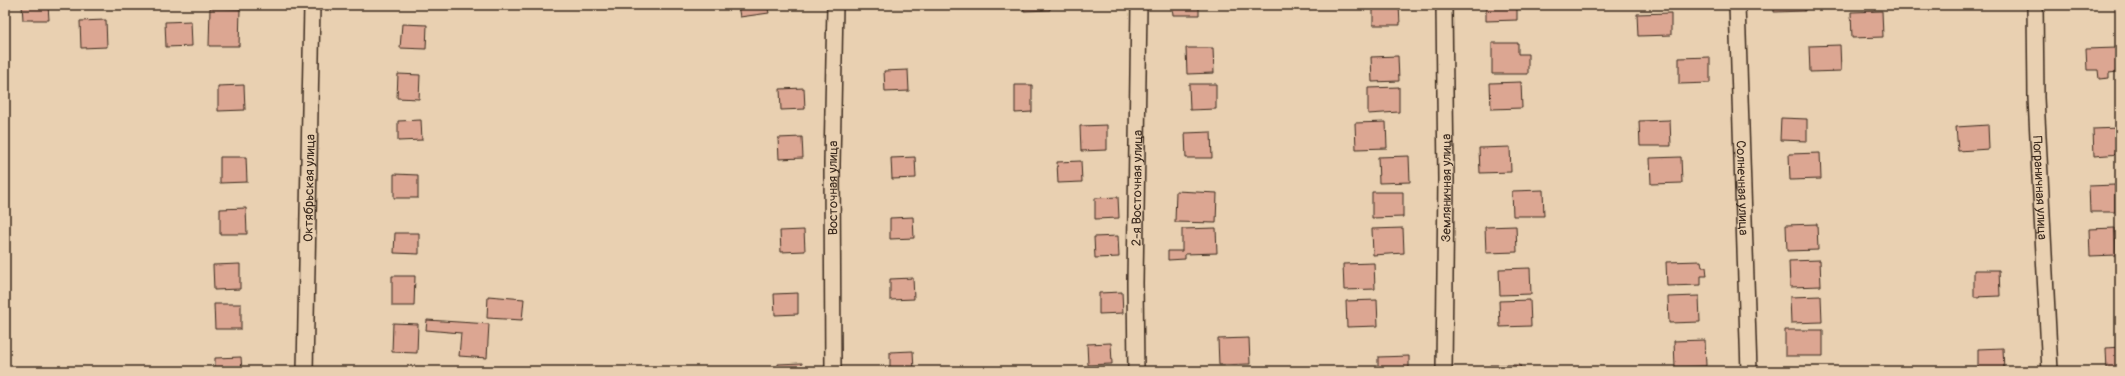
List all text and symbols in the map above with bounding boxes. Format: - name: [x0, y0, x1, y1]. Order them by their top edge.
- street label: 2-я Восточная улица: [1129, 130, 1146, 246]
- street label: Октябрьская улица: [300, 134, 319, 242]
- street label: Земляничная улица: [1438, 134, 1455, 242]
- street label: Пограничная улица: [2029, 135, 2050, 240]
- street label: Солнечная улица: [1732, 140, 1752, 236]
- street label: Восточная улица: [825, 141, 841, 235]

